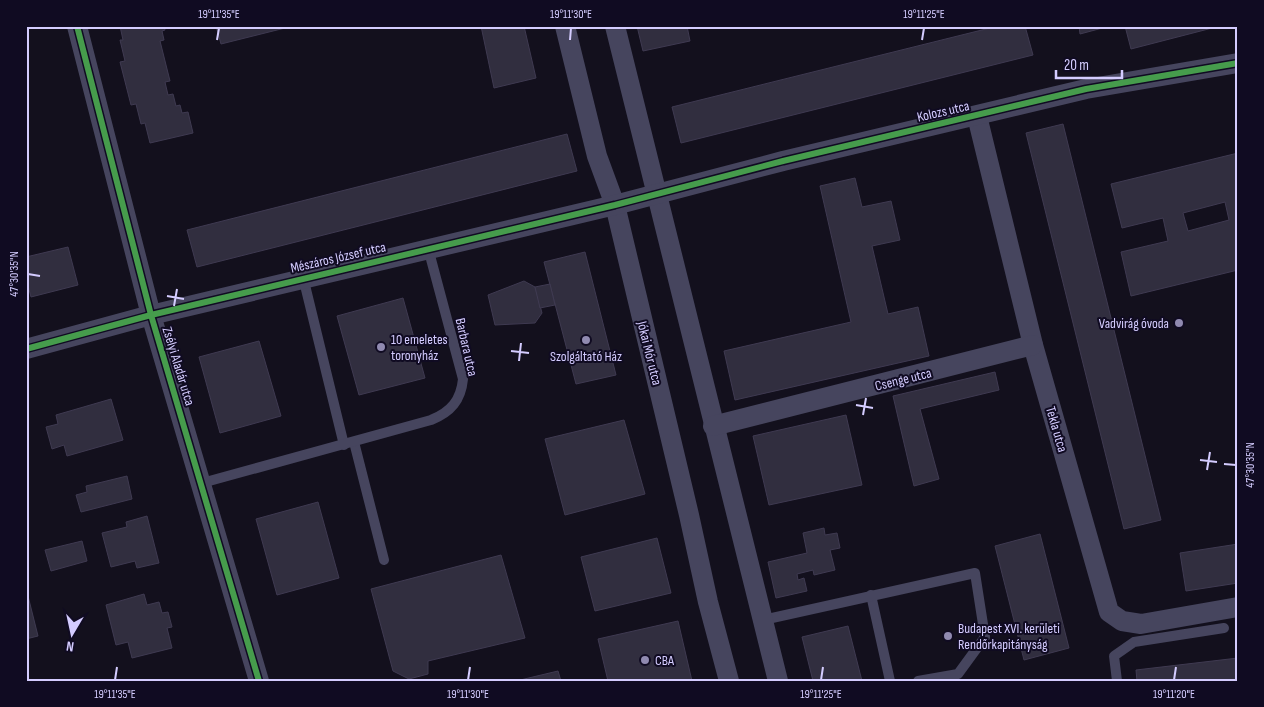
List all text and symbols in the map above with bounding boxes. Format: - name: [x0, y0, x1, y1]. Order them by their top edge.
- text: 19°11'35"E: [198, 7, 240, 22]
- text: 19°11'30"E: [550, 7, 592, 22]
- text: 19°11'25"E: [903, 7, 945, 22]
- scale bar: [1056, 48, 1123, 80]
- text: 20 m: [1064, 56, 1089, 75]
- street label: Kolozs utca: [915, 97, 971, 126]
- street label: Mészáros József utca: [289, 238, 387, 277]
- text: 47°30'35"N: [7, 251, 22, 297]
- place label: Vadvirág óvoda: [1099, 315, 1169, 332]
- street label: Barbara utca: [452, 316, 481, 378]
- marker: Vadvirág óvoda: [1173, 317, 1185, 329]
- street label: Jókai Mór utca: [633, 318, 666, 387]
- street label: Zsélyi Aladár utca: [158, 325, 199, 408]
- place label: 10 emeletes toronyház: [391, 331, 448, 364]
- marker: Szolgáltató Ház: [580, 334, 592, 346]
- marker: 10 emeletes toronyház: [375, 341, 387, 353]
- place label: Szolgáltató Ház: [550, 348, 622, 365]
- street label: Csenge utca: [873, 364, 933, 395]
- street label: Tekla utca: [1042, 404, 1071, 454]
- text: 47°30'35"N: [1243, 442, 1258, 488]
- north arrow: [48, 610, 98, 660]
- place label: Budapest XVI. kerületi Rendőrkapitányság: [958, 620, 1060, 653]
- marker: Budapest XVI. kerületi Rendőrkapitányság: [942, 630, 954, 642]
- text: N: [65, 637, 75, 655]
- place label: CBA: [655, 652, 675, 669]
- marker: CBA: [639, 654, 651, 666]
- text: 19°11'35"E: [94, 687, 136, 702]
- text: 19°11'30"E: [447, 687, 489, 702]
- text: 19°11'25"E: [800, 687, 842, 702]
- text: 19°11'20"E: [1153, 687, 1195, 702]

